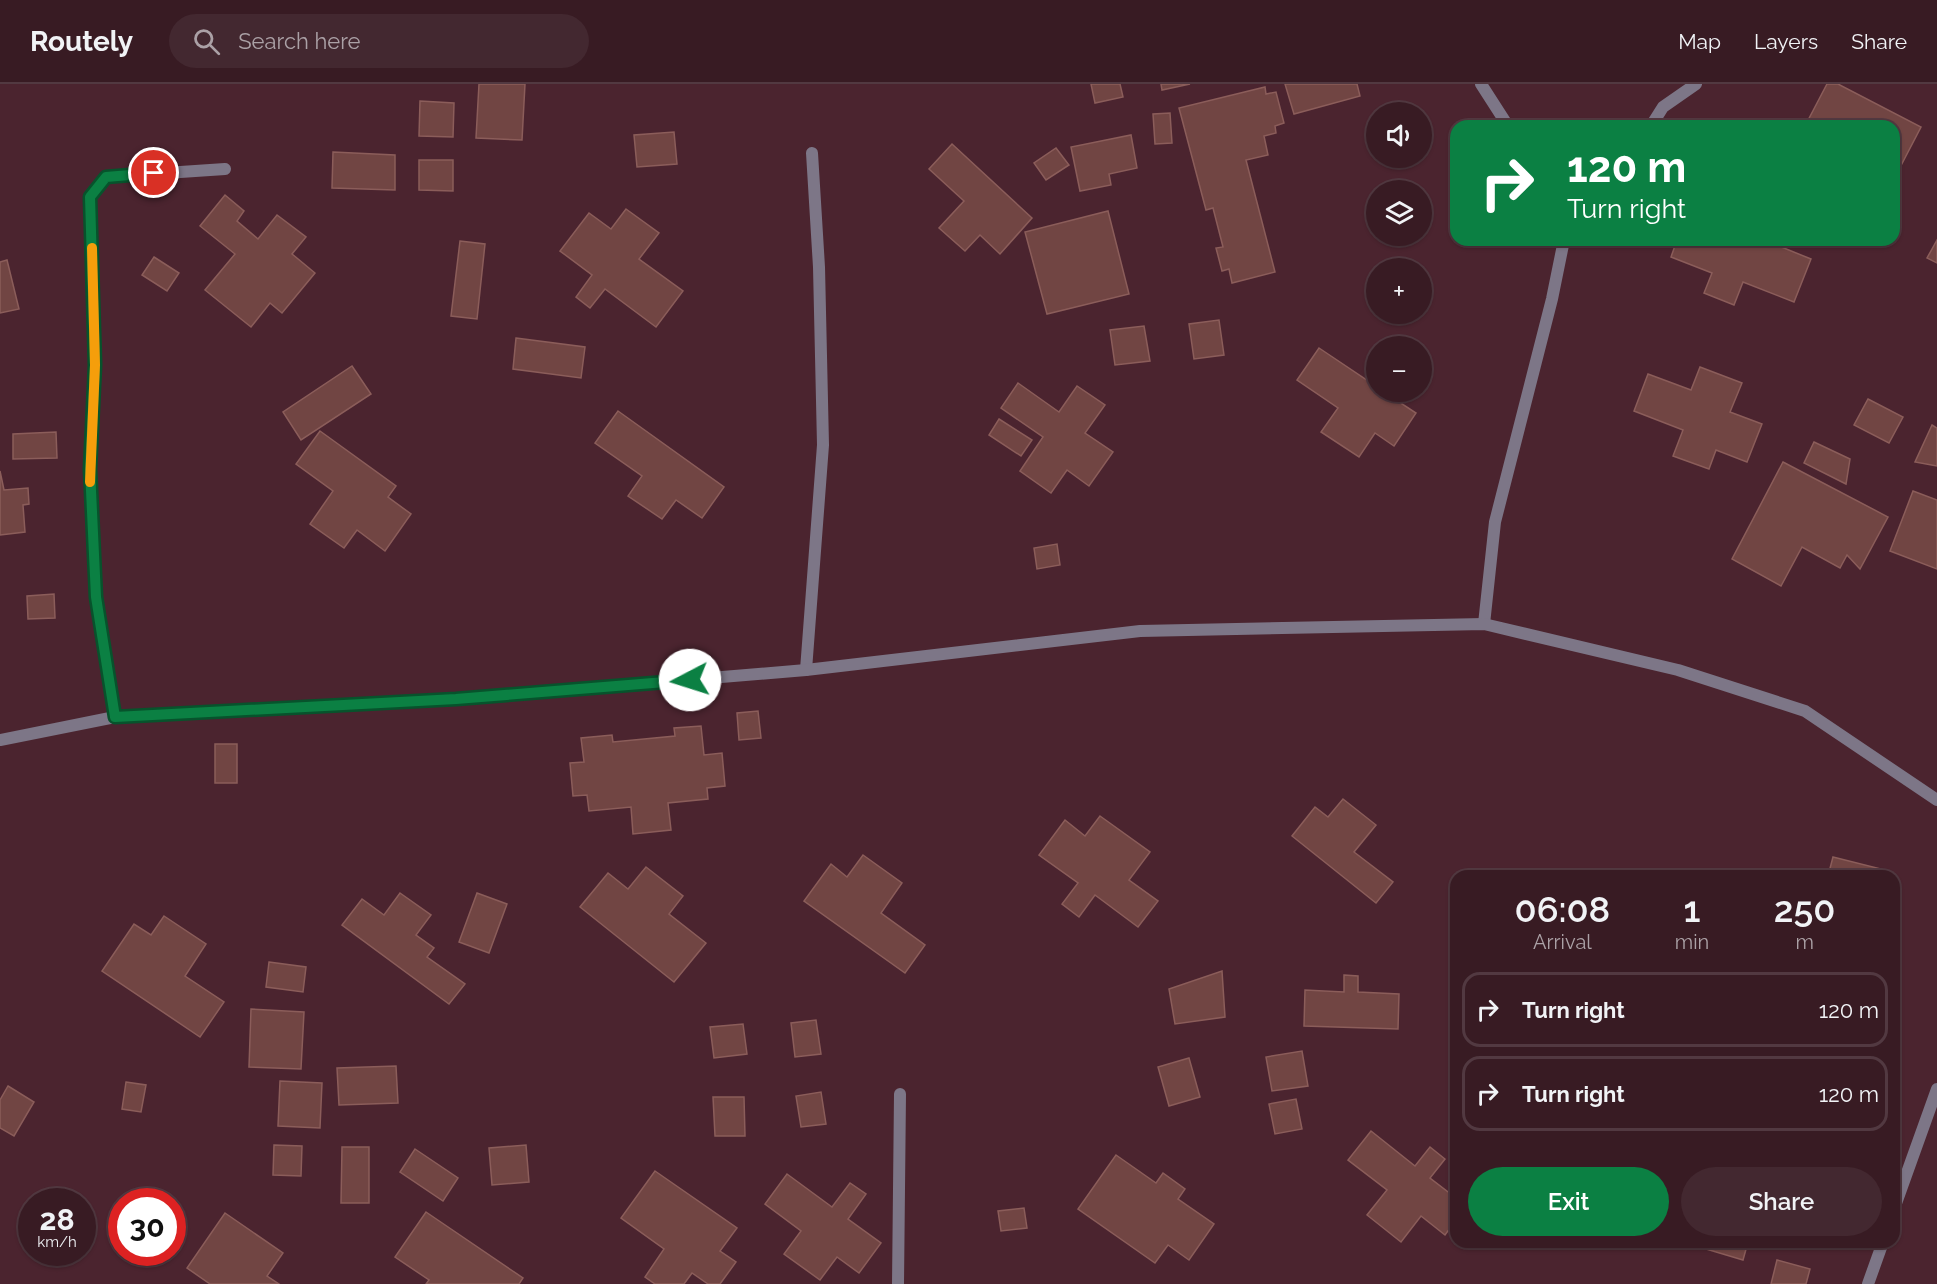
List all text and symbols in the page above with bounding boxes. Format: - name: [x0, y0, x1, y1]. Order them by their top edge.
- search box: [169, 14, 589, 68]
- text: Routely: [30, 25, 133, 58]
- icon: search: [190, 25, 223, 58]
- text: Search here: [238, 28, 360, 54]
- text: Map: [1678, 29, 1721, 54]
- text: Layers: [1754, 29, 1818, 54]
- text: Share: [1851, 29, 1907, 54]
- map controls: [1366, 102, 1432, 402]
- button: sound: [1366, 102, 1432, 168]
- text: 120 m: [1567, 143, 1686, 192]
- icon: right: [1468, 144, 1546, 222]
- pin: [128, 147, 179, 198]
- icon: arrive: [137, 156, 170, 189]
- button: layers: [1366, 180, 1432, 246]
- text: Turn right: [1567, 193, 1686, 224]
- button: +: [1366, 258, 1432, 324]
- button: −: [1366, 336, 1432, 402]
- position arrow: [658, 648, 722, 712]
- text: 06:08: [1515, 888, 1610, 930]
- text: 1: [1684, 888, 1700, 930]
- text: 250: [1774, 888, 1835, 930]
- text: Arrival: [1533, 930, 1592, 954]
- text: min: [1675, 930, 1709, 954]
- text: m: [1795, 930, 1814, 954]
- icon: right: [1471, 993, 1504, 1026]
- text: Turn right: [1522, 997, 1625, 1023]
- text: 120 m: [1819, 997, 1879, 1023]
- icon: right: [1471, 1077, 1504, 1110]
- text: Turn right: [1522, 1081, 1625, 1107]
- text: 120 m: [1819, 1081, 1879, 1107]
- button: Exit: [1468, 1167, 1669, 1236]
- button: Share: [1681, 1167, 1882, 1236]
- speed limit sign: 30: [108, 1188, 186, 1266]
- text: 28: [39, 1202, 75, 1237]
- text: km/h: [37, 1233, 77, 1251]

